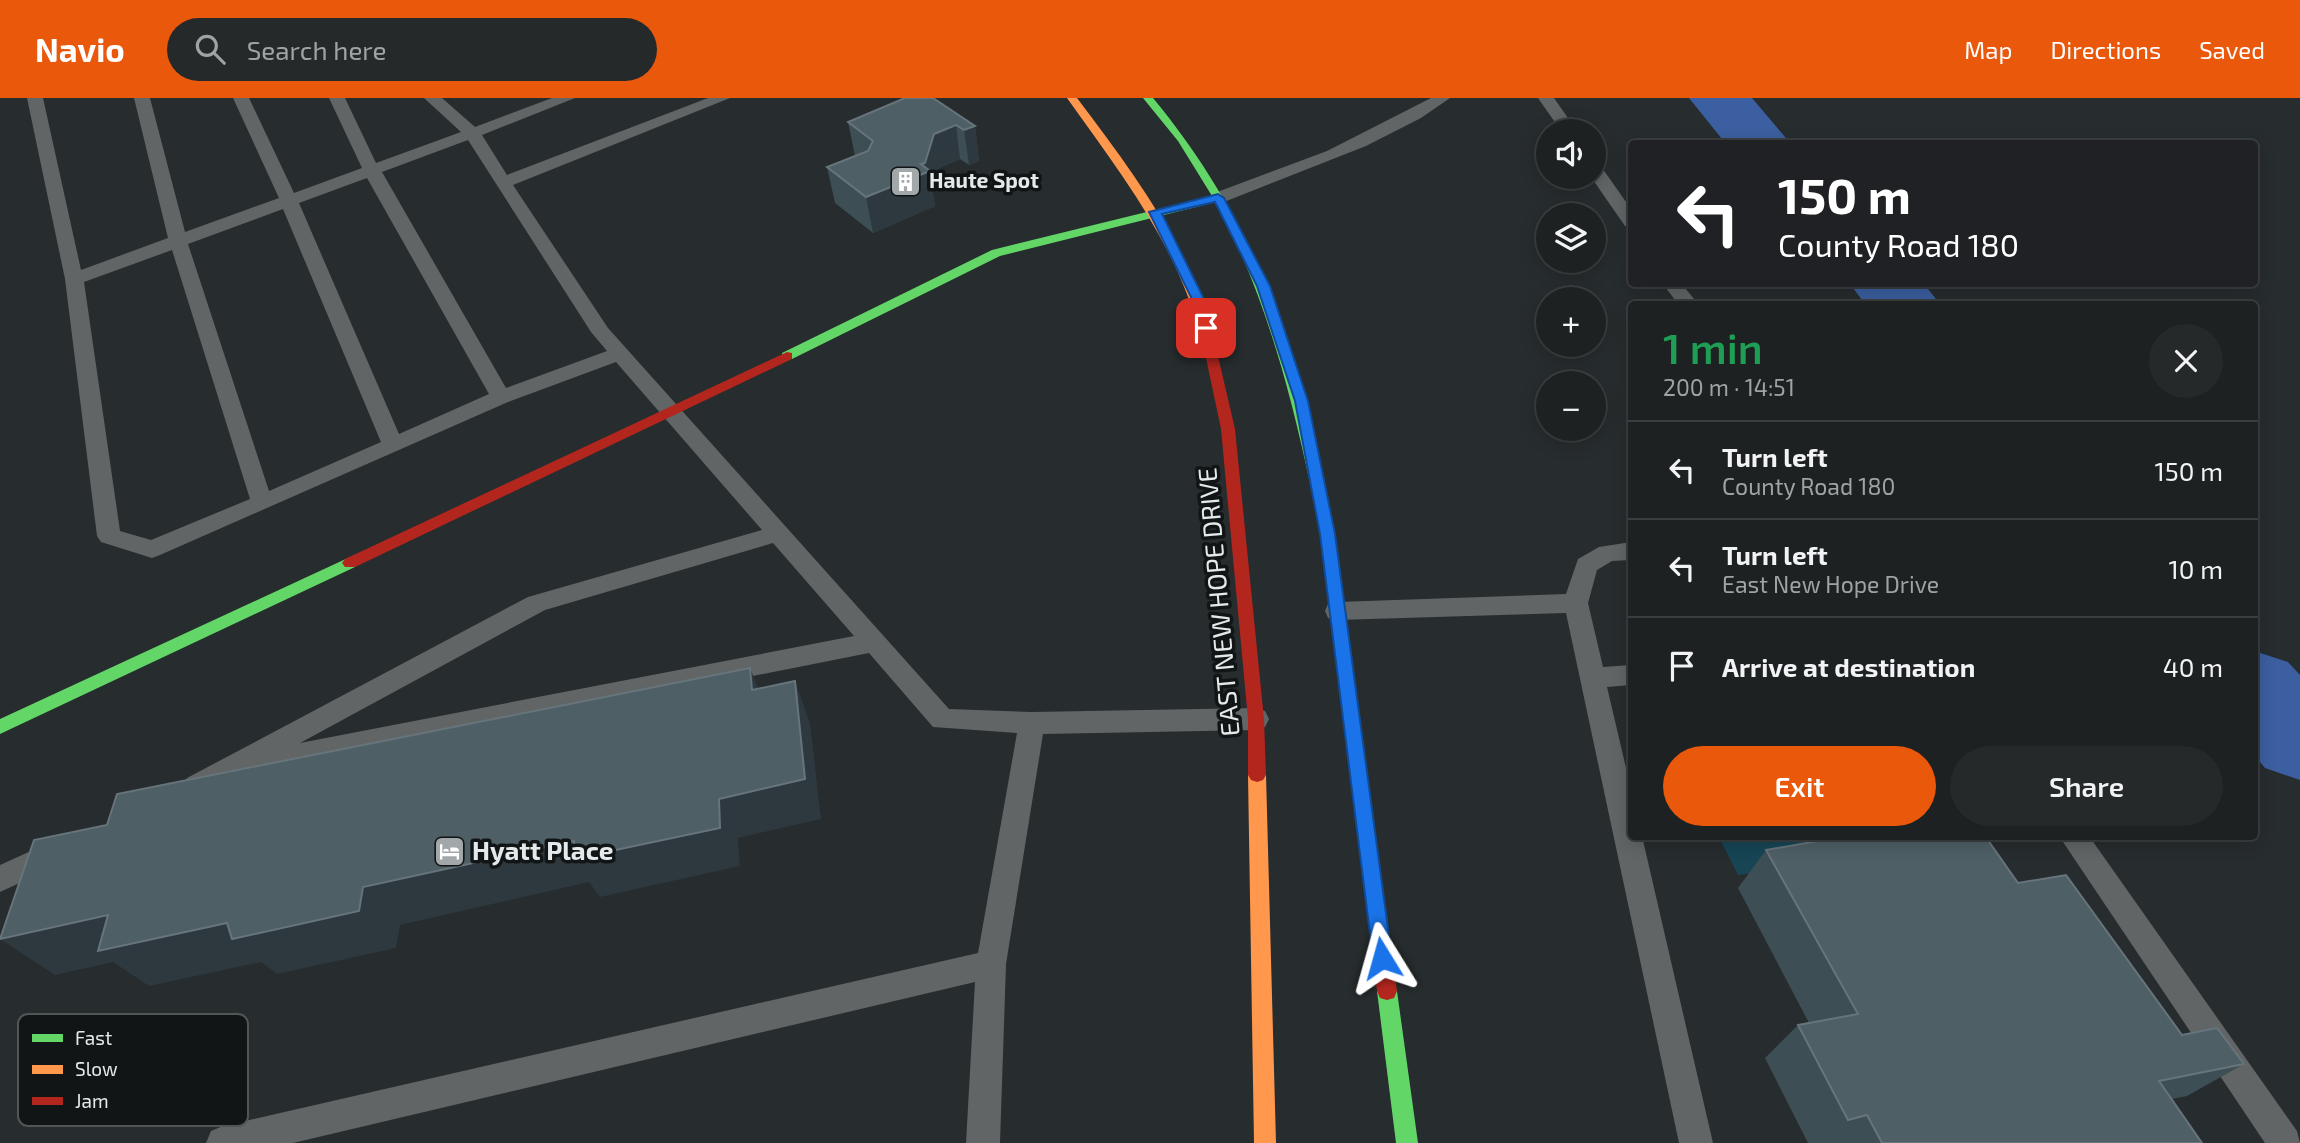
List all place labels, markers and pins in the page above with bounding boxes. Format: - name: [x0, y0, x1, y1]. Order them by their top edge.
- building icon: Haute Spot: [889, 164, 923, 198]
- place label: Haute Spot: [929, 167, 1039, 192]
- pin: [1176, 298, 1236, 358]
- hotel icon: Hyatt Place: [432, 834, 466, 868]
- place label: Hyatt Place: [472, 834, 613, 866]

